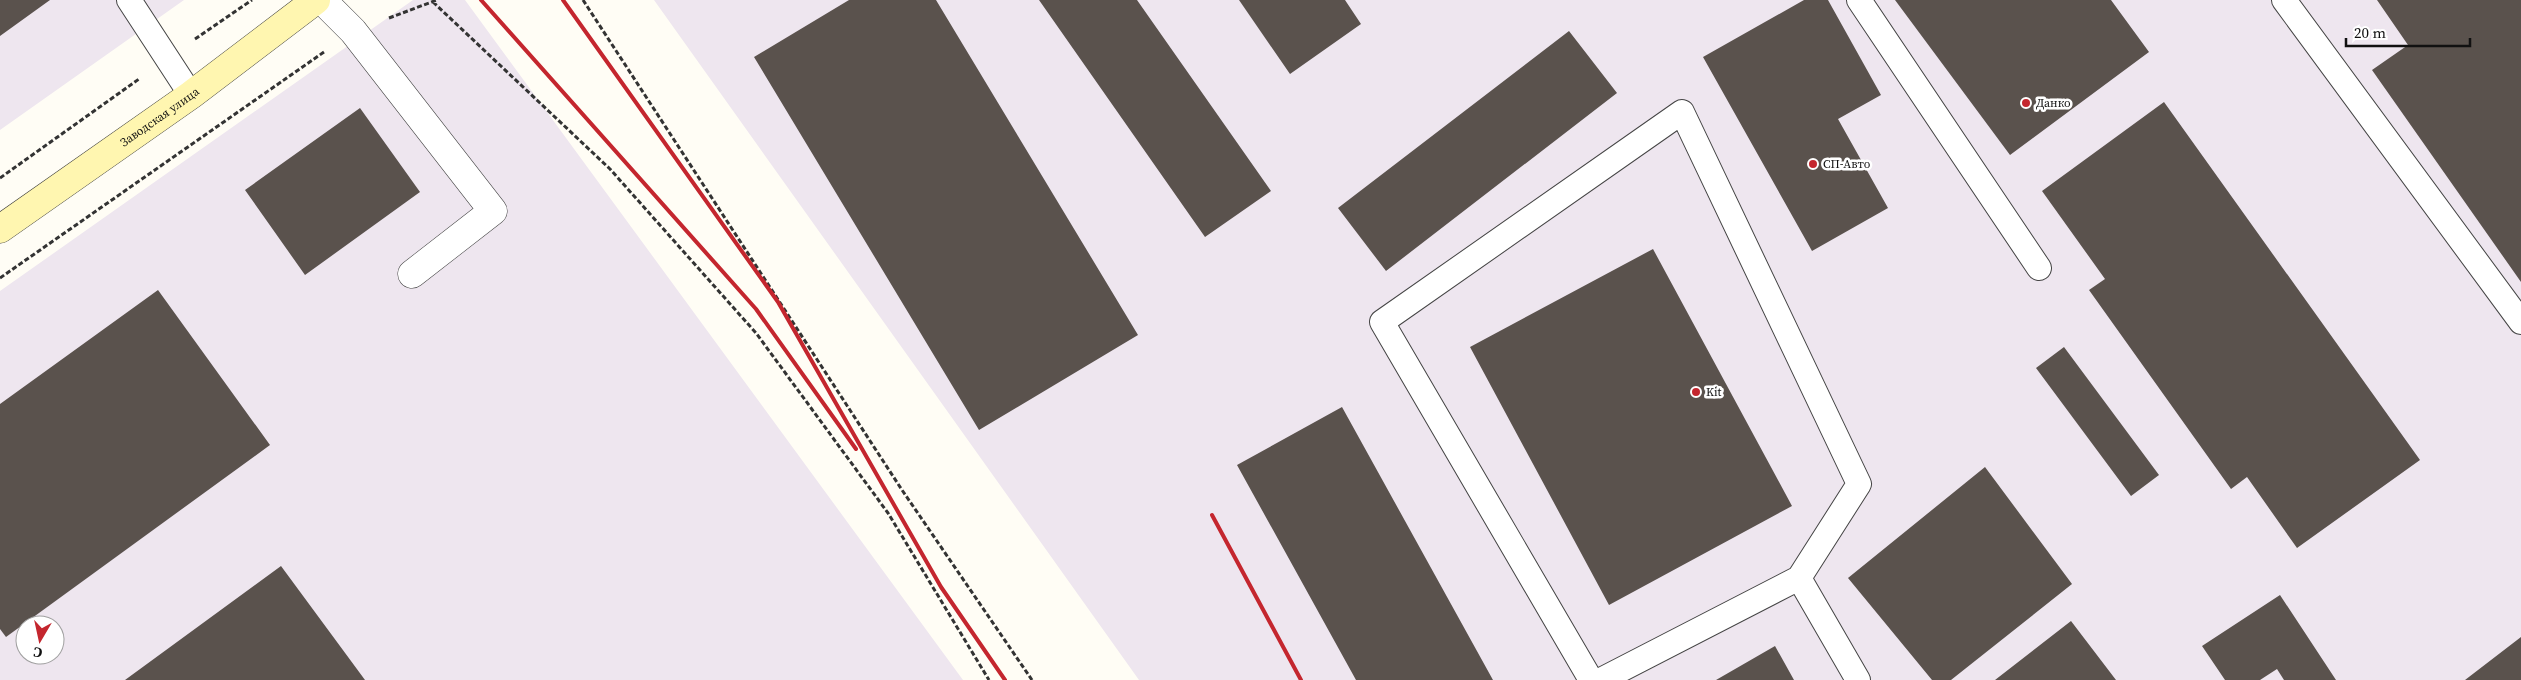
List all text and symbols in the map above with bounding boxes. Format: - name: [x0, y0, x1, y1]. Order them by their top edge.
- scale bar: [2346, 15, 2470, 47]
- text: 20 m: [2354, 22, 2386, 43]
- street label: Заводская улица: [117, 83, 203, 150]
- place label: Данко: [2036, 95, 2071, 111]
- marker: Данко: [2020, 97, 2032, 109]
- place label: СП-Авто: [1823, 156, 1871, 172]
- marker: СП-Авто: [1807, 158, 1819, 170]
- place label: Kit: [1706, 384, 1722, 400]
- marker: Kit: [1690, 386, 1702, 398]
- north arrow: [15, 615, 65, 665]
- text: С: [32, 642, 44, 663]

